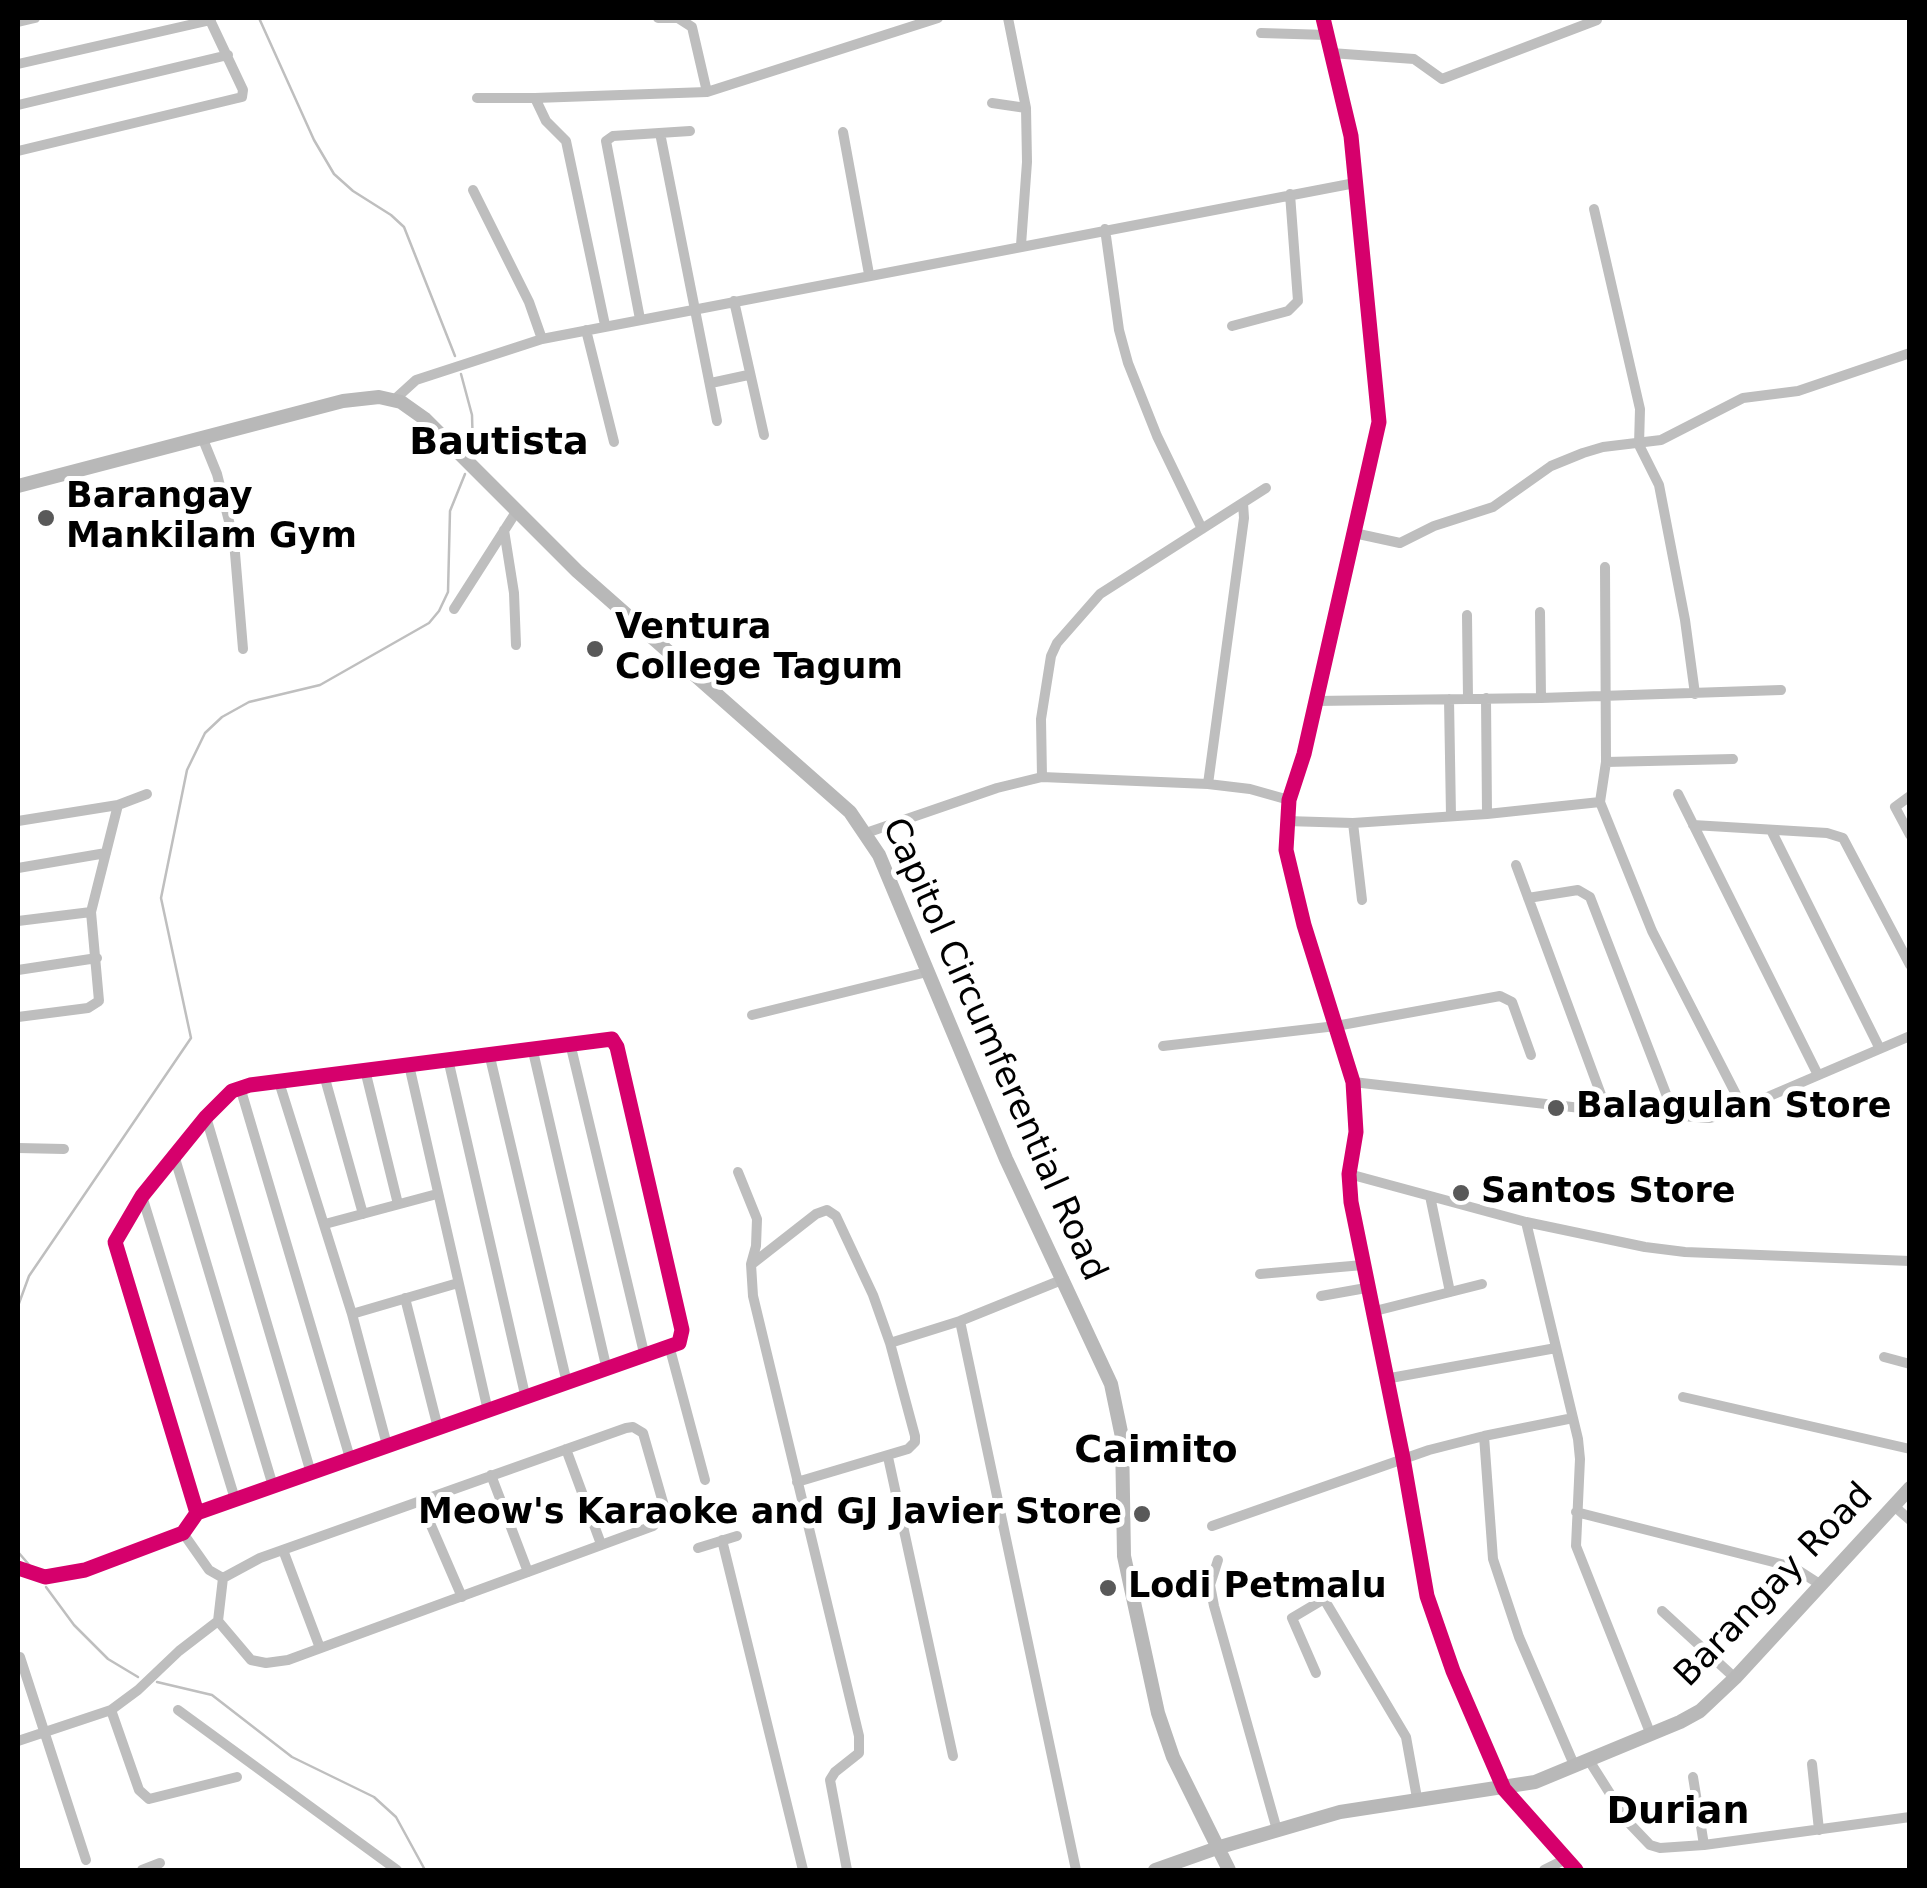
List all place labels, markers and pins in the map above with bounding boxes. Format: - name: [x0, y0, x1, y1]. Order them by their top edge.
- place label: Barangay Mankilam Gym: [66, 477, 357, 559]
- marker: Barangay Mankilam Gym: [35, 507, 57, 529]
- place label: Ventura College Tagum: [615, 608, 903, 690]
- marker: Ventura College Tagum: [584, 638, 606, 660]
- place label: Balagulan Store: [1576, 1087, 1892, 1129]
- marker: Balagulan Store: [1545, 1097, 1567, 1119]
- place label: Santos Store: [1481, 1172, 1736, 1214]
- marker: Santos Store: [1450, 1182, 1472, 1204]
- place label: Meow's Karaoke and GJ Javier Store: [418, 1493, 1122, 1535]
- marker: Meow's Karaoke and GJ Javier Store: [1131, 1503, 1153, 1525]
- place label: Lodi Petmalu: [1128, 1567, 1387, 1609]
- marker: Lodi Petmalu: [1097, 1577, 1119, 1599]

